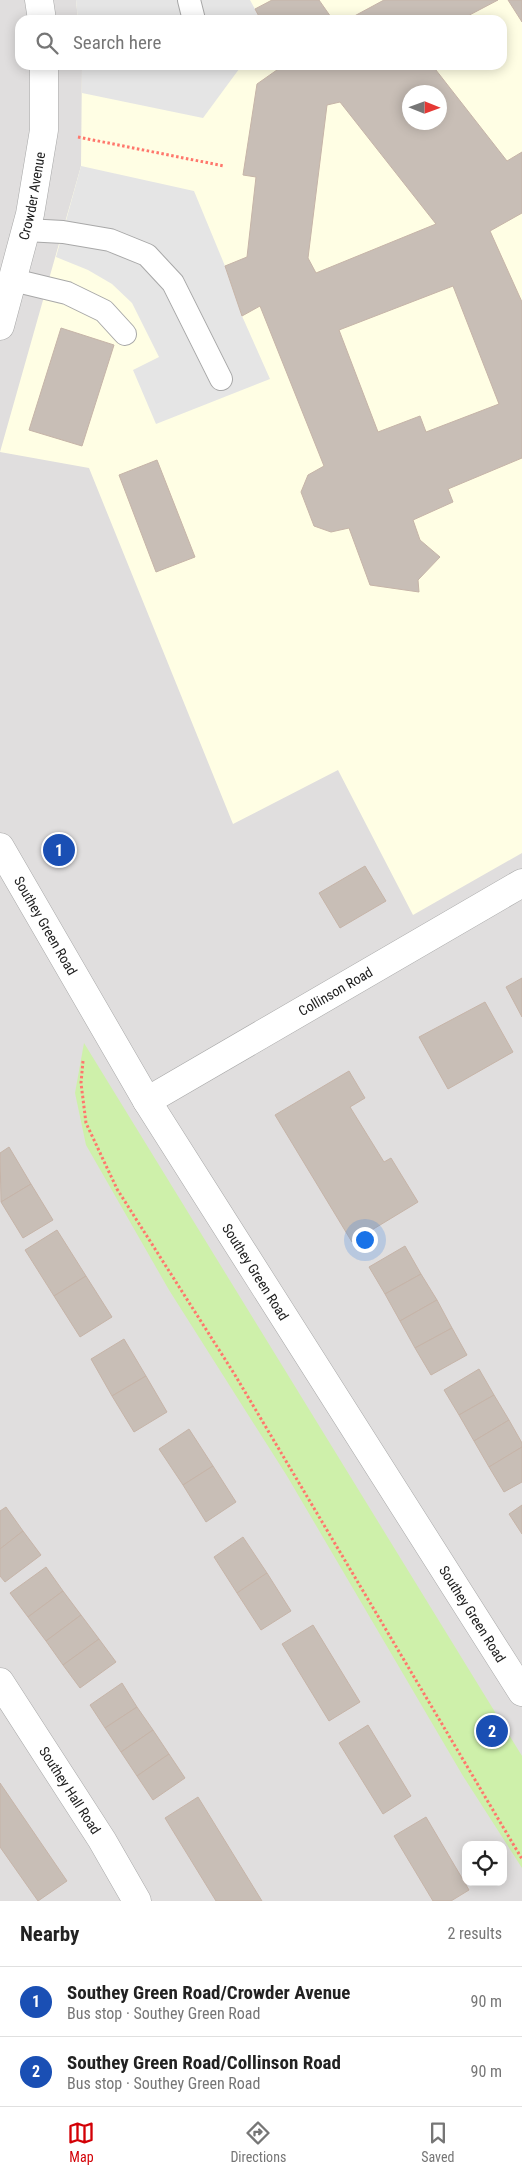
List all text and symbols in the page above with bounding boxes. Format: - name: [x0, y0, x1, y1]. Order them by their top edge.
- search box: [15, 15, 507, 70]
- icon: search: [33, 29, 61, 57]
- text: Search here: [73, 31, 161, 54]
- north arrow: [402, 85, 447, 130]
- street label: Crowder Avenue: [15, 150, 48, 242]
- pin: 1: [43, 831, 75, 869]
- street label: Southey Green Road: [11, 874, 80, 978]
- street label: Collinson Road: [296, 964, 375, 1019]
- street label: Southey Green Road: [219, 1221, 292, 1323]
- your location: [352, 1227, 378, 1253]
- street label: Southey Green Road: [436, 1563, 509, 1665]
- pin: 2: [476, 1712, 508, 1750]
- street label: Southey Hall Road: [36, 1744, 104, 1837]
- map controls: [462, 1841, 507, 1886]
- button: locate: [462, 1841, 507, 1886]
- text: Nearby: [20, 1922, 79, 1946]
- text: 2 results: [447, 1924, 502, 1943]
- text: Southey Green Road/Crowder Avenue: [67, 1981, 350, 2004]
- text: 1: [32, 1992, 40, 2011]
- text: 90 m: [470, 1992, 502, 2011]
- text: Bus stop · Southey Green Road: [67, 2004, 260, 2023]
- text: Southey Green Road/Collinson Road: [67, 2051, 341, 2074]
- text: 2: [32, 2062, 40, 2081]
- text: 90 m: [470, 2062, 502, 2081]
- text: Bus stop · Southey Green Road: [67, 2074, 260, 2093]
- tab: Map: [67, 2119, 95, 2165]
- tab: Directions: [230, 2119, 286, 2165]
- tab: Saved: [421, 2119, 455, 2165]

